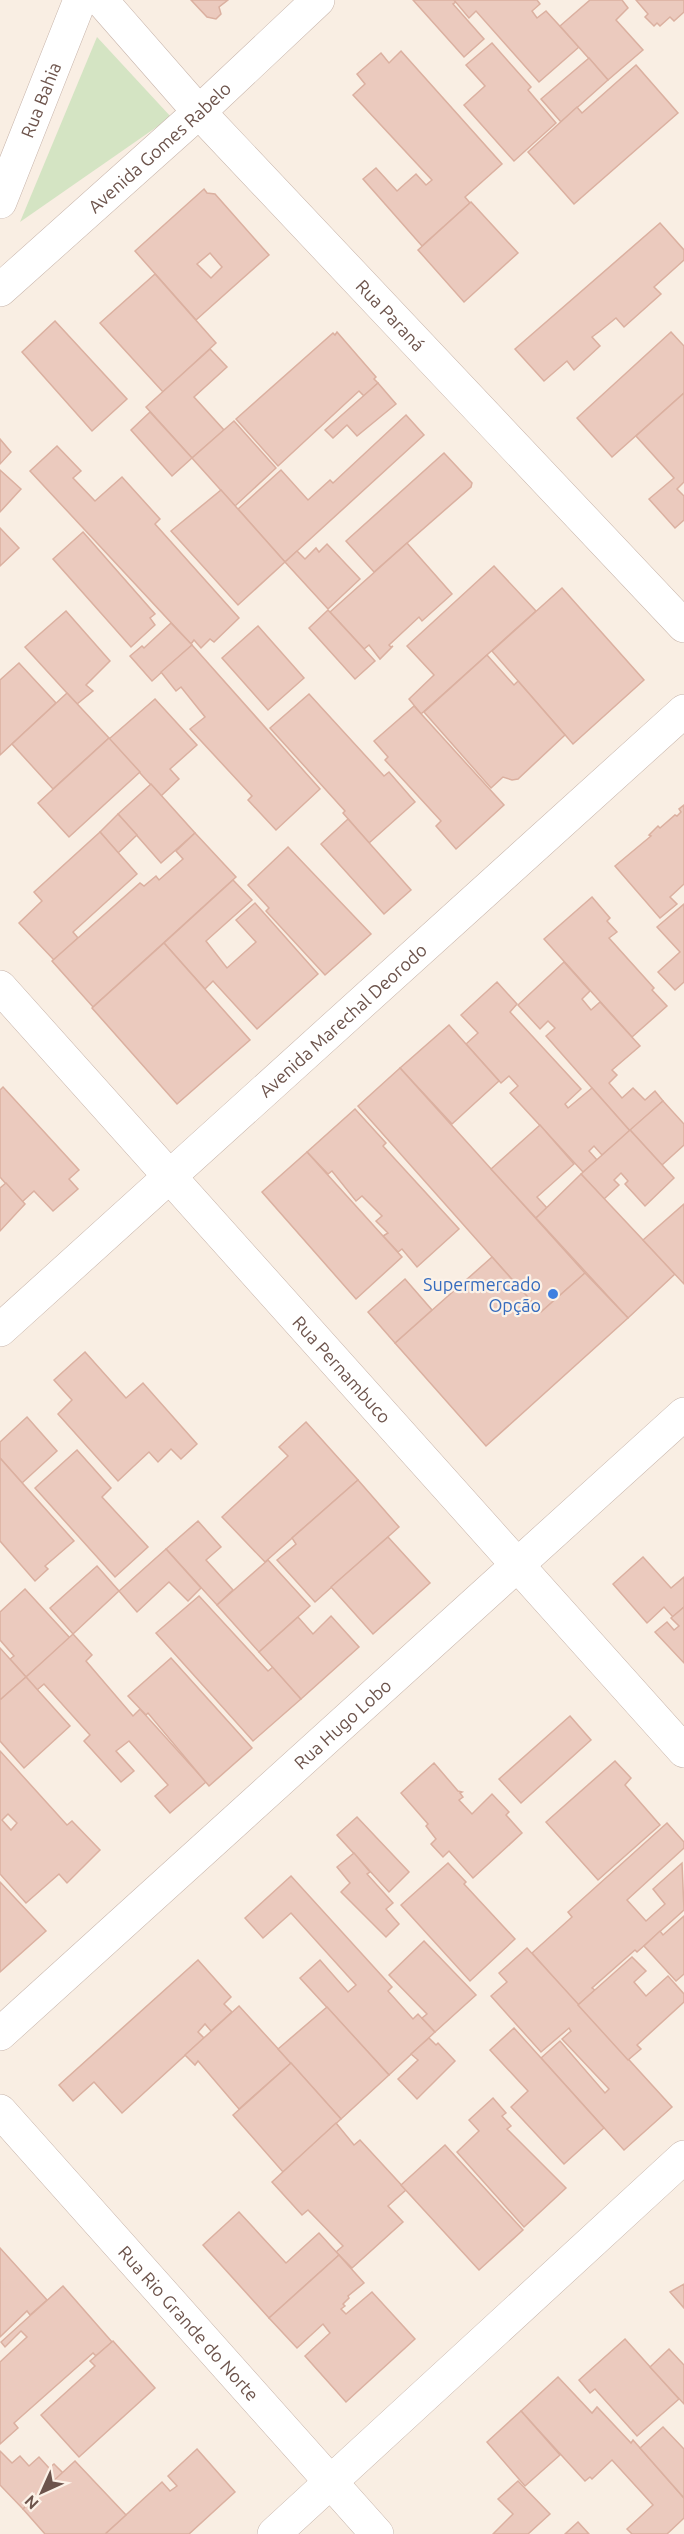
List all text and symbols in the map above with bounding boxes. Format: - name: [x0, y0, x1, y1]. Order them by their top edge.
- street label: Rua Bahia: [17, 59, 64, 140]
- street label: Avenida Gomes Rabelo: [84, 78, 235, 216]
- street label: Rua Paraná: [352, 275, 429, 355]
- street label: Avenida Marechal Deorodo: [255, 939, 430, 1101]
- place label: Supermercado Opção: [423, 1274, 541, 1315]
- marker: Supermercado Opção: [546, 1287, 560, 1301]
- street label: Rua Pernambuco: [289, 1312, 395, 1427]
- street label: Rua Hugo Lobo: [290, 1675, 395, 1773]
- street label: Rua Rio Grande do Norte: [115, 2242, 263, 2404]
- north arrow: [12, 2462, 72, 2522]
- text: N: [21, 2492, 42, 2513]

